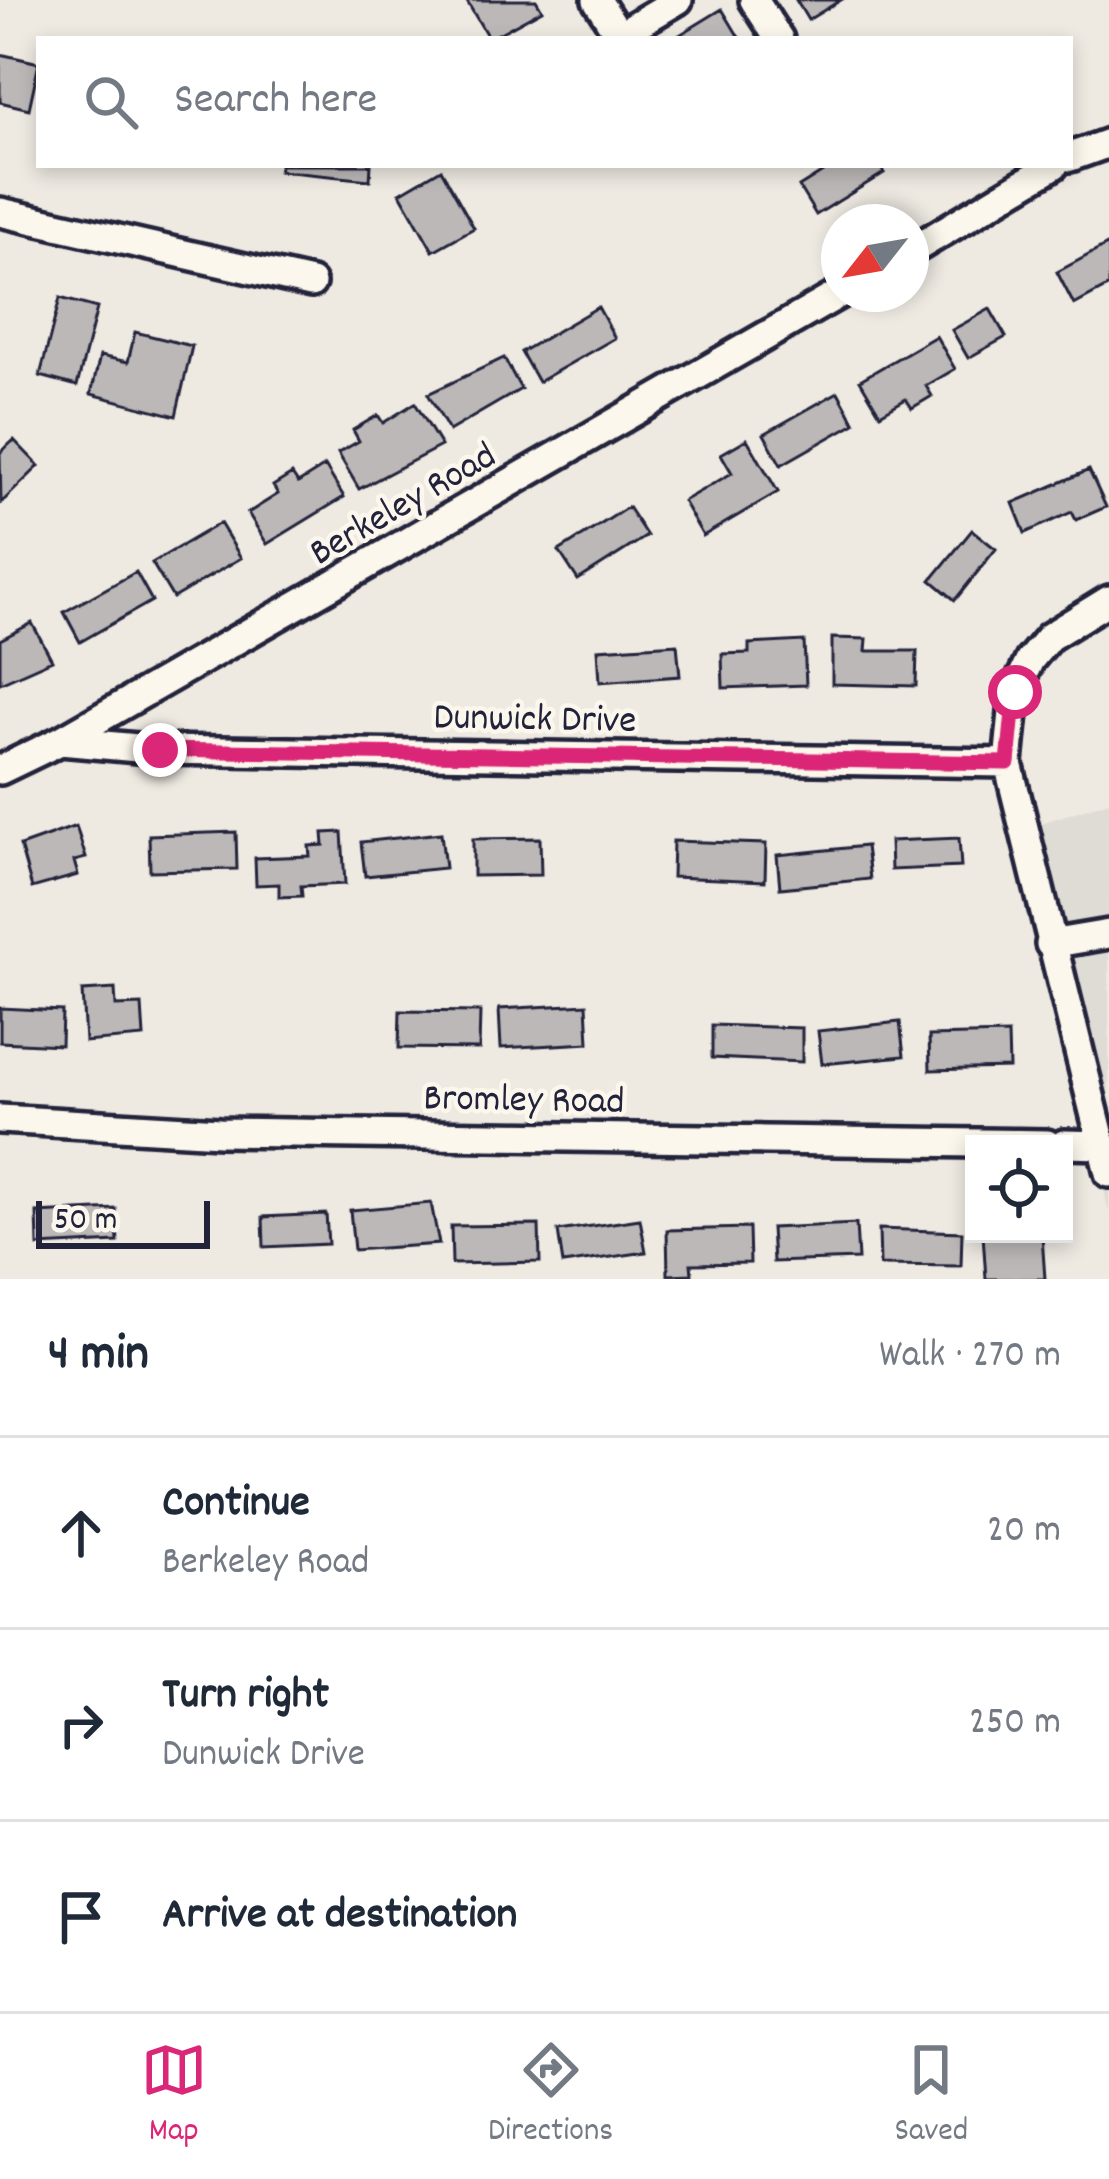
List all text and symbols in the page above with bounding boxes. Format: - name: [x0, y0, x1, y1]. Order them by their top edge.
- search box: [36, 36, 1073, 168]
- icon: search: [78, 69, 144, 135]
- text: Search here: [174, 70, 377, 134]
- north arrow: [821, 204, 929, 312]
- street label: Berkeley Road: [301, 431, 508, 582]
- route start: [988, 665, 1042, 719]
- street label: Dunwick Drive: [433, 692, 637, 751]
- route end: [133, 723, 187, 777]
- street label: Bromley Road: [423, 1073, 625, 1132]
- map controls: [965, 1135, 1073, 1243]
- button: locate: [965, 1135, 1073, 1243]
- scale bar: [36, 1195, 210, 1248]
- text: 50 m: [54, 1198, 118, 1245]
- text: 4 min: [48, 1321, 149, 1393]
- text: Walk · 270 m: [879, 1330, 1061, 1385]
- text: Continue: [162, 1473, 310, 1537]
- icon: ahead: [48, 1500, 114, 1566]
- text: 20 m: [987, 1505, 1061, 1560]
- text: Berkeley Road: [162, 1537, 369, 1592]
- text: Turn right: [162, 1665, 329, 1729]
- icon: right: [48, 1692, 114, 1758]
- text: 250 m: [969, 1697, 1061, 1752]
- text: Dunwick Drive: [162, 1729, 365, 1784]
- icon: arrive: [48, 1884, 114, 1950]
- text: Arrive at destination: [162, 1885, 517, 1949]
- tab: Map: [141, 2037, 207, 2156]
- tab: Directions: [488, 2037, 613, 2156]
- tab: Saved: [895, 2037, 968, 2156]

